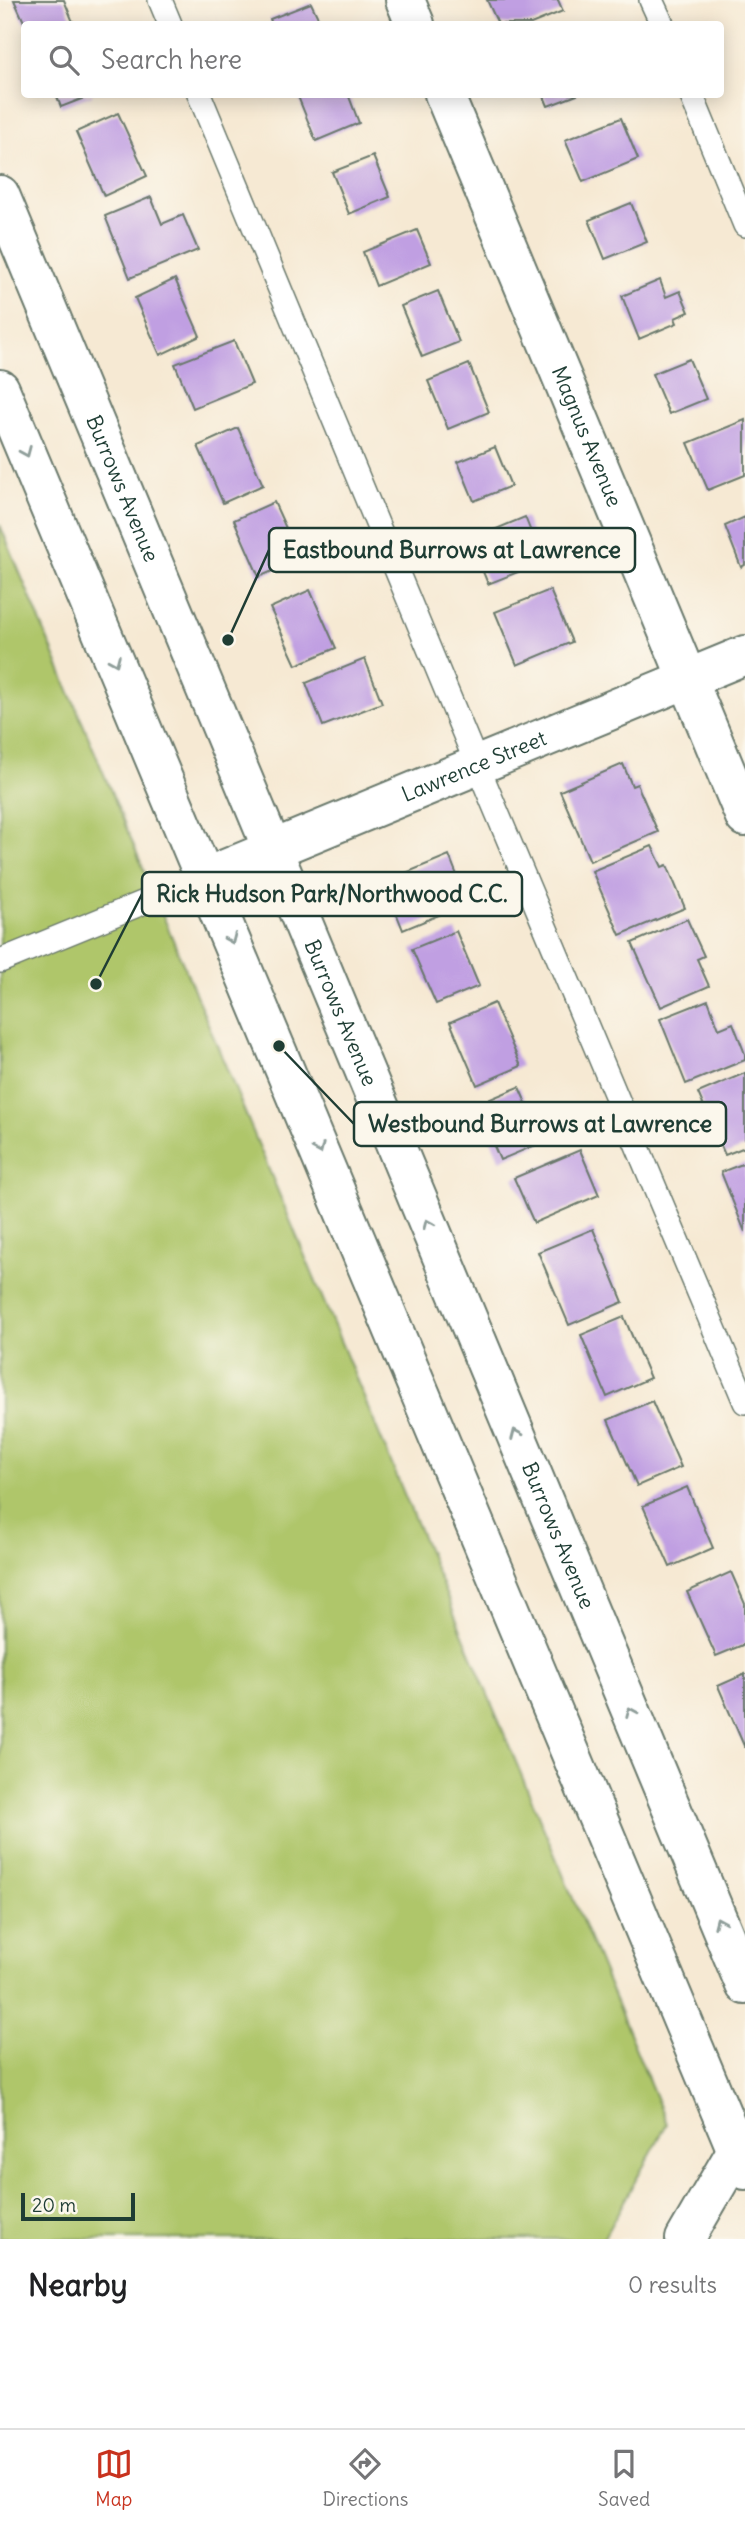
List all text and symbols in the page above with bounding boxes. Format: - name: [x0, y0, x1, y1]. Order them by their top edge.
- search box: [21, 21, 724, 98]
- icon: search: [45, 41, 83, 79]
- text: Search here: [101, 43, 242, 76]
- street label: Magnus Avenue: [546, 362, 628, 511]
- street label: Burrows Avenue: [80, 411, 165, 566]
- one-way arrow: [18, 445, 32, 457]
- callout: Eastbound Burrows at Lawrence: [269, 528, 635, 572]
- text: Eastbound Burrows at Lawrence: [283, 535, 621, 564]
- one-way arrow: [107, 654, 121, 667]
- street label: Lawrence Street: [398, 724, 550, 808]
- callout: Rick Hudson Park/Northwood C.C.: [142, 872, 522, 916]
- text: Rick Hudson Park/Northwood C.C.: [156, 879, 508, 908]
- one-way arrow: [223, 932, 237, 944]
- street label: Burrows Avenue: [298, 935, 383, 1090]
- callout: Westbound Burrows at Lawrence: [354, 1102, 726, 1146]
- text: Westbound Burrows at Lawrence: [368, 1109, 712, 1138]
- one-way arrow: [311, 1142, 325, 1154]
- one-way arrow: [423, 1219, 437, 1231]
- one-way arrow: [510, 1429, 524, 1441]
- street label: Burrows Avenue: [516, 1458, 601, 1613]
- one-way arrow: [626, 1707, 640, 1719]
- one-way arrow: [713, 1917, 727, 1930]
- scale bar: [21, 2190, 135, 2222]
- text: 20 m: [32, 2193, 76, 2217]
- text: Nearby: [28, 2266, 128, 2304]
- text: 0 results: [628, 2270, 717, 2299]
- tab: Map: [95, 2445, 133, 2511]
- tab: Directions: [323, 2445, 408, 2511]
- tab: Saved: [598, 2445, 650, 2511]

